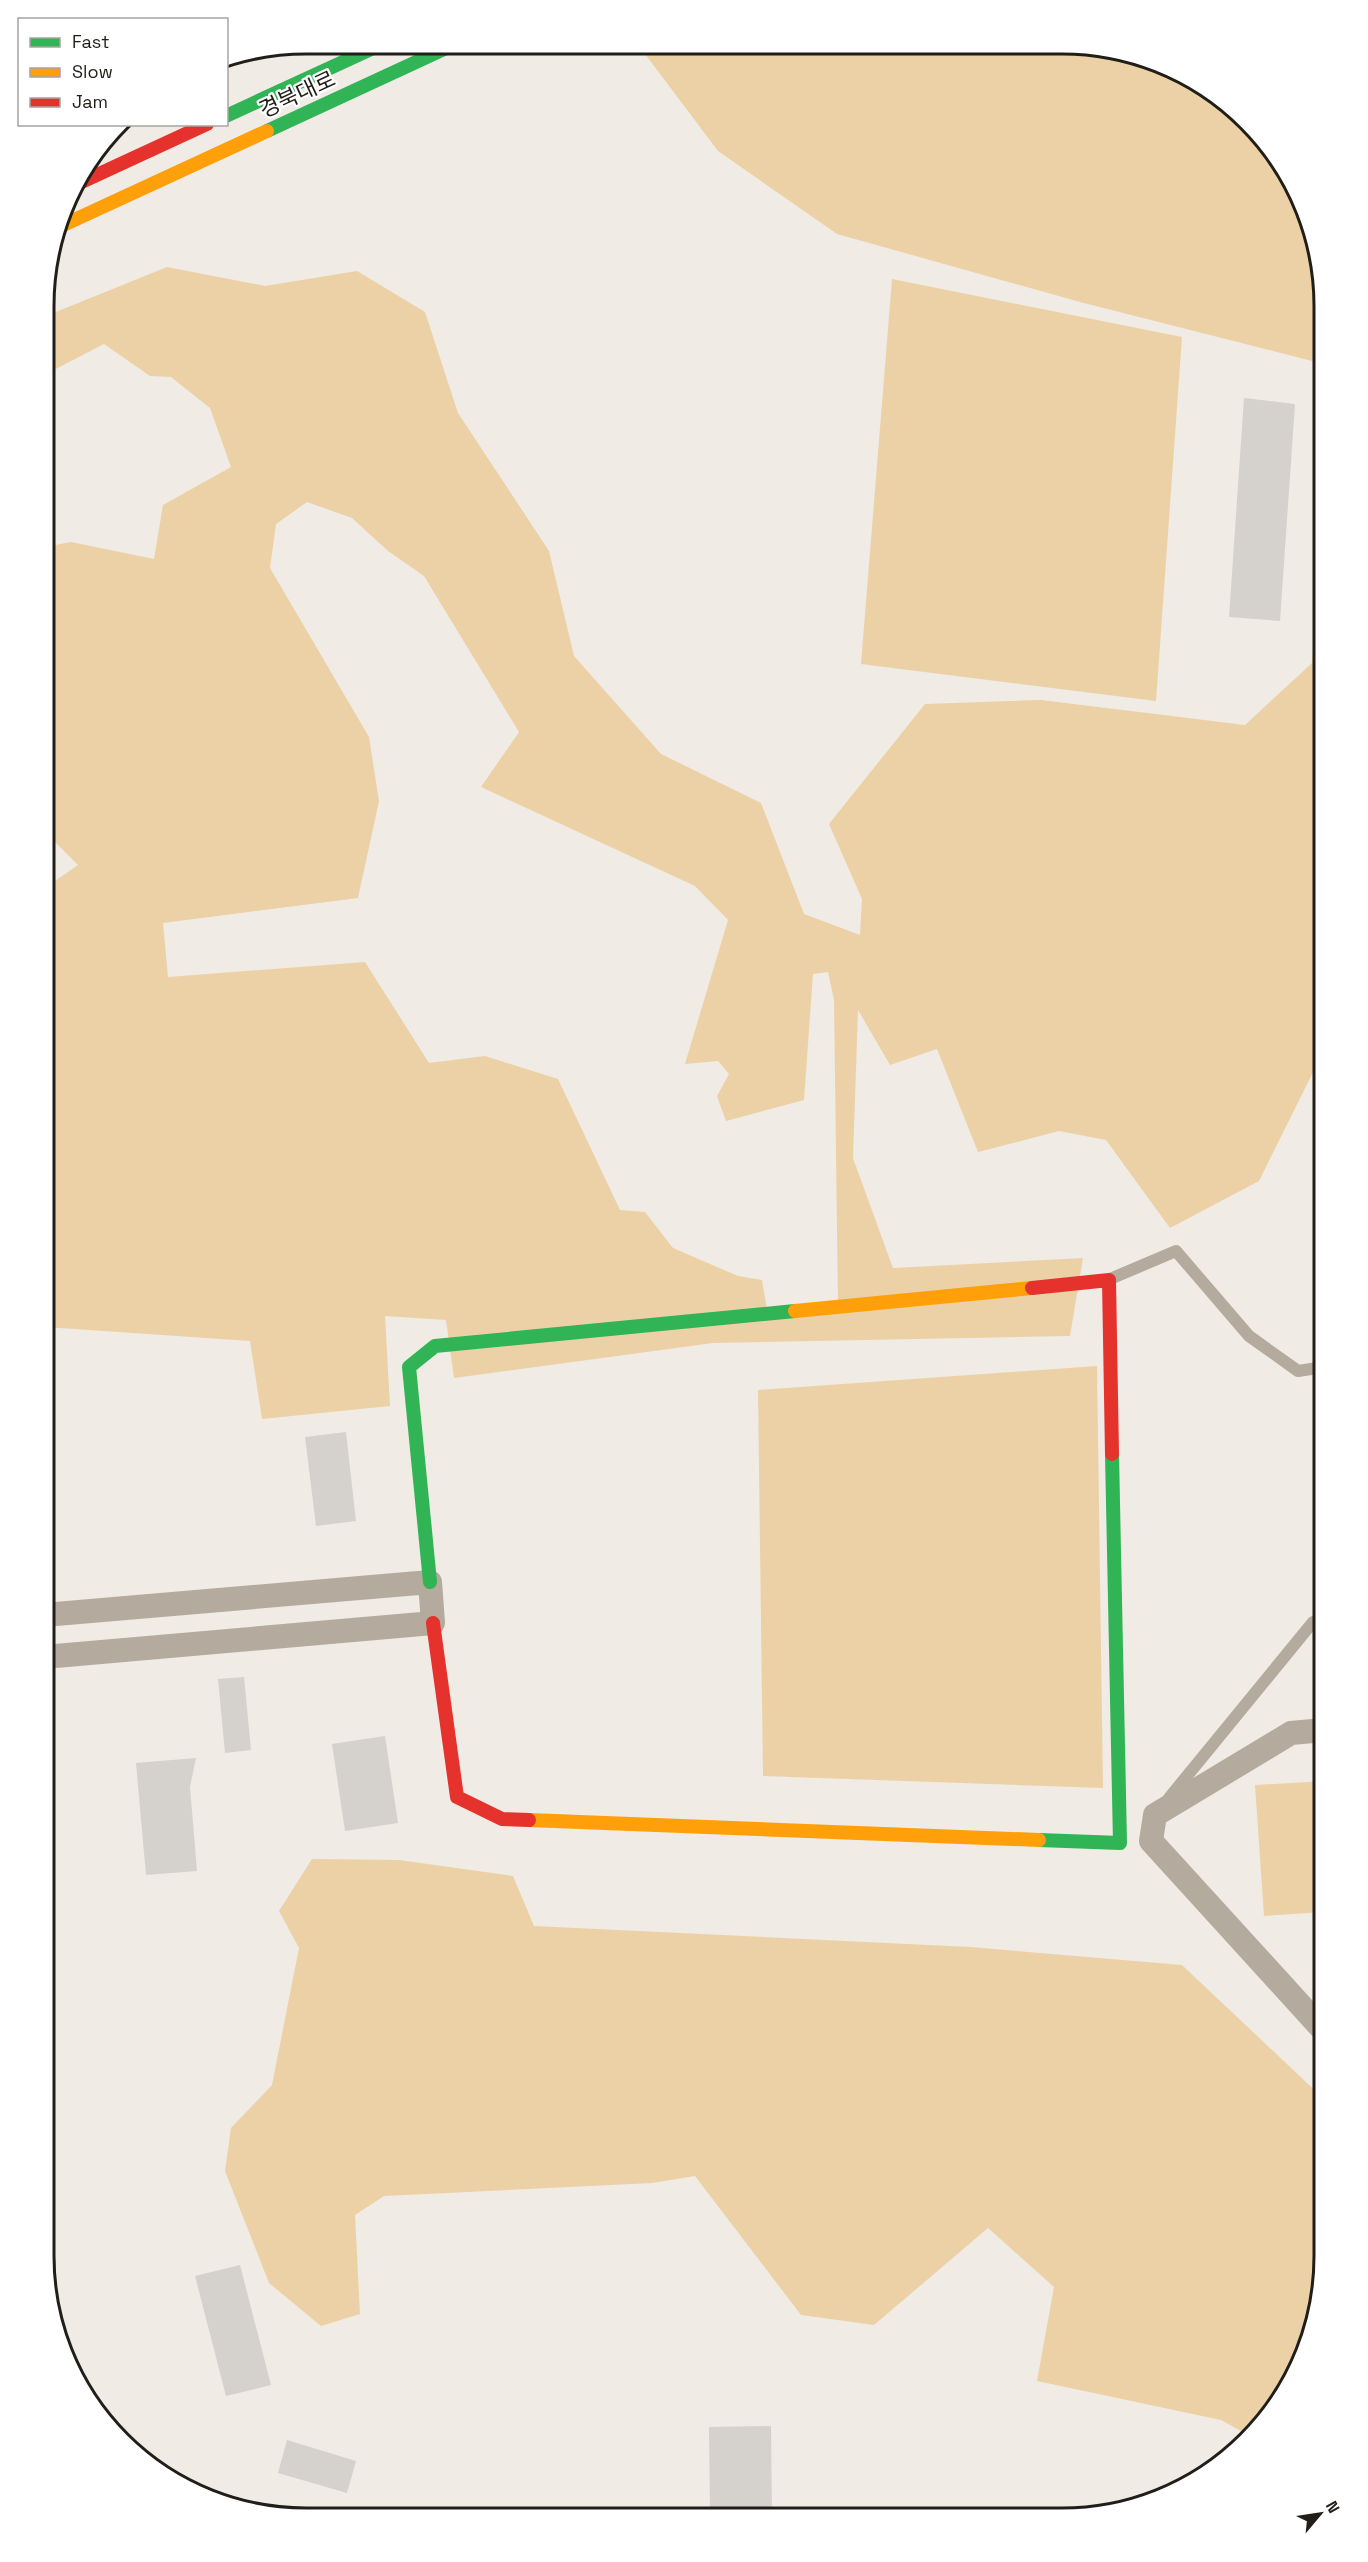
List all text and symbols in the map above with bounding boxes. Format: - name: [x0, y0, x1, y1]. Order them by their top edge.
- legend: [18, 18, 228, 126]
- text: Fast: [72, 30, 109, 53]
- text: Slow: [72, 60, 113, 83]
- street label: 경북대로: [254, 64, 340, 124]
- text: Jam: [72, 90, 108, 113]
- north arrow: [1290, 2484, 1350, 2544]
- text: N: [1321, 2497, 1344, 2517]

